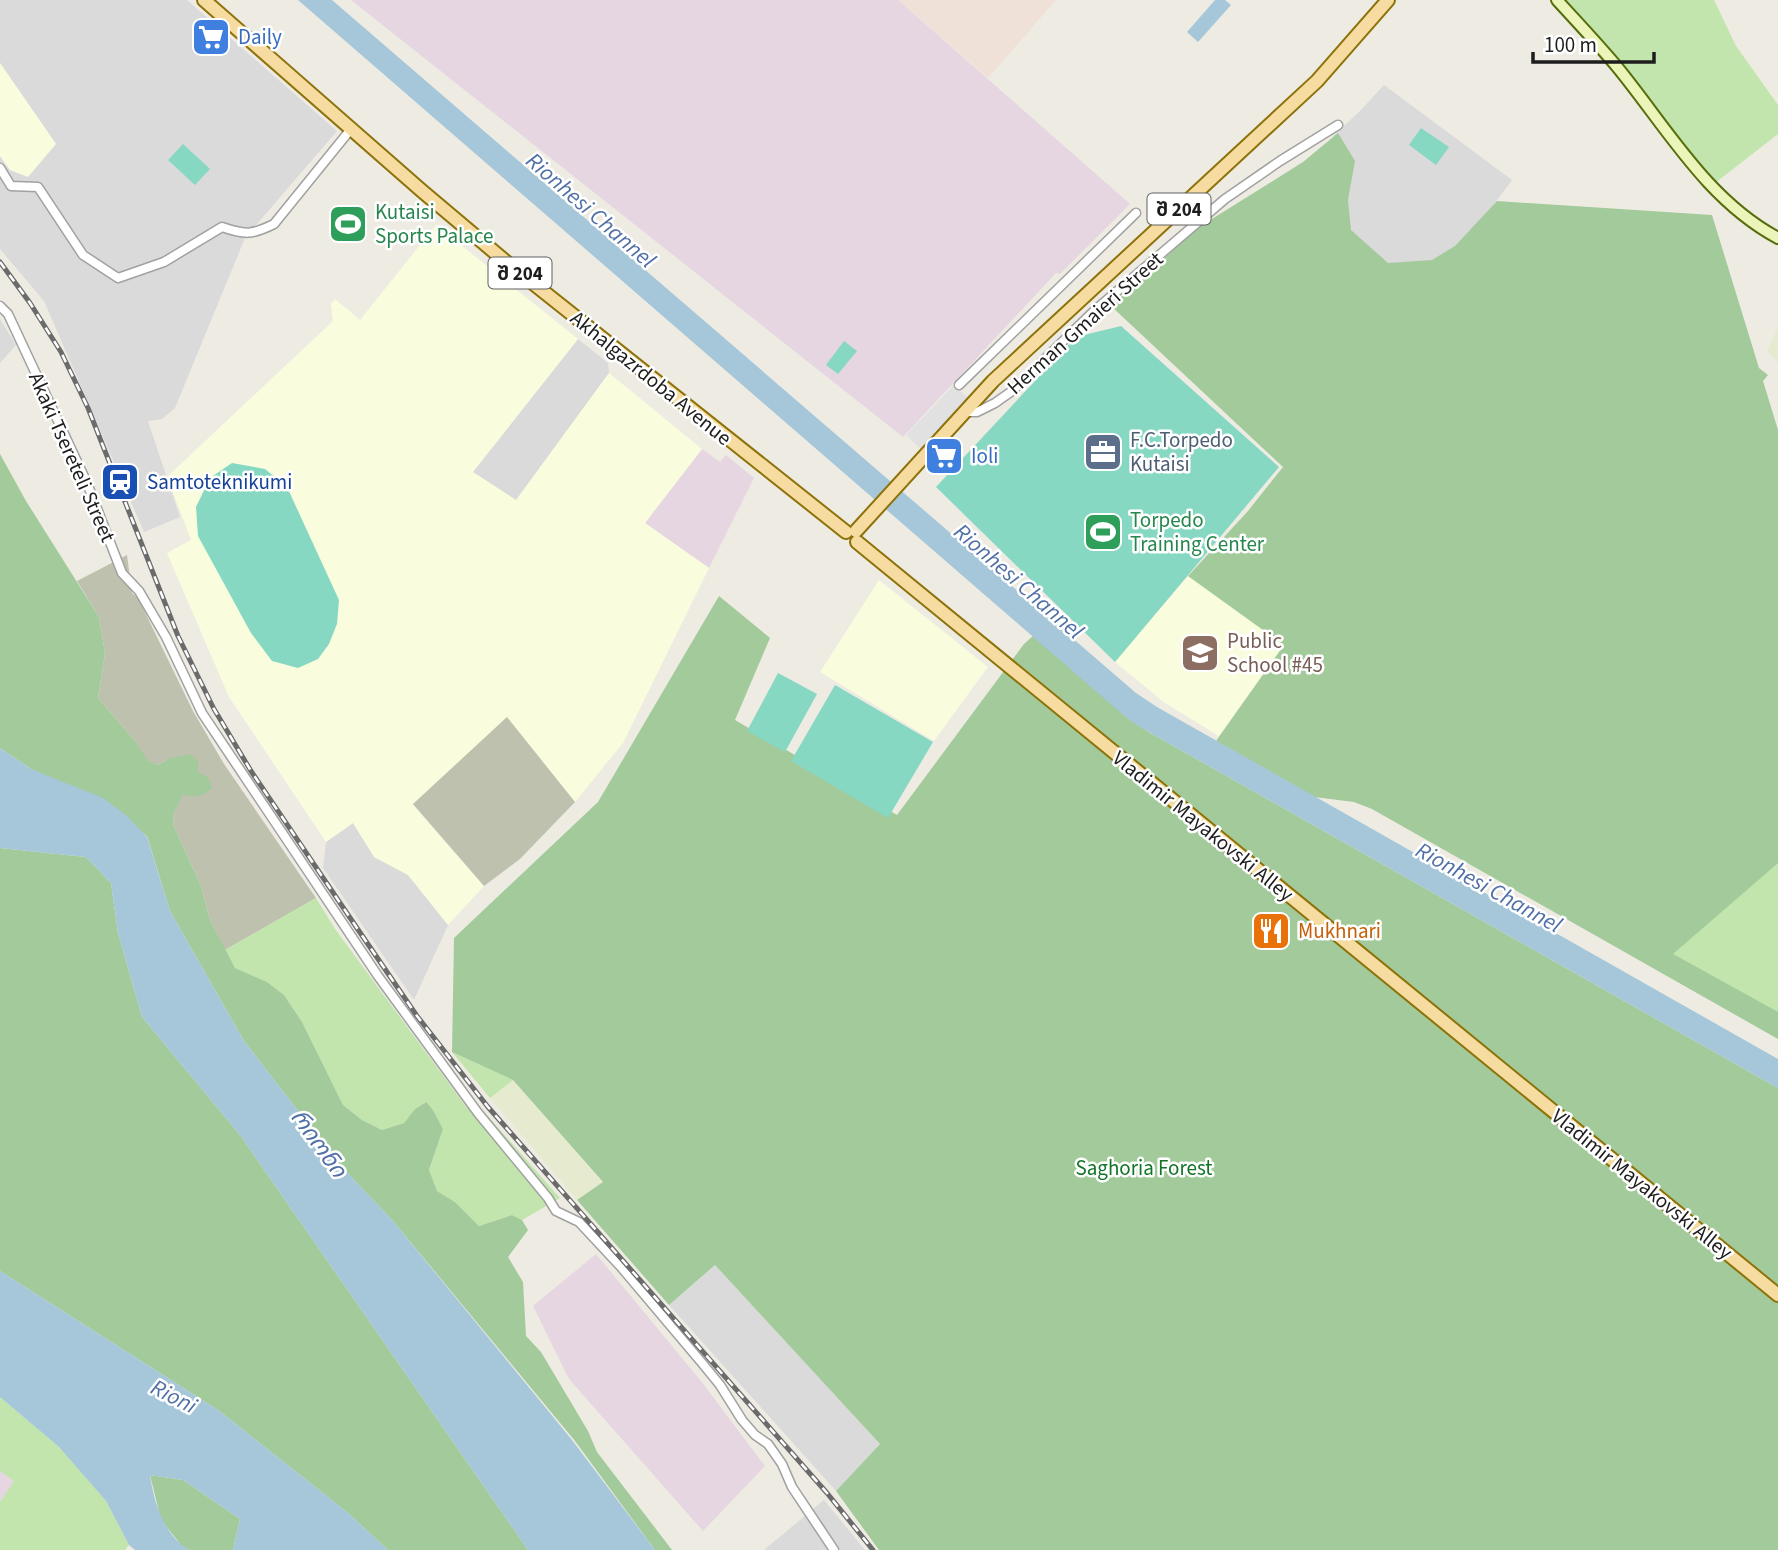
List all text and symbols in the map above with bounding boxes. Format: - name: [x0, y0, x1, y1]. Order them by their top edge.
- supermarket icon: Daily: [190, 16, 232, 58]
- scale bar: [1533, 21, 1654, 65]
- place label: Daily: [238, 22, 282, 52]
- text: 100 m: [1544, 30, 1597, 60]
- water label: Rionhesi Channel: [519, 145, 663, 276]
- road number: შ 204: [1148, 194, 1210, 224]
- place label: Kutaisi Sports Palace: [375, 197, 494, 251]
- sports icon: Kutaisi Sports Palace: [327, 203, 369, 245]
- street label: Herman Gmaieri Street: [1000, 245, 1170, 401]
- road number: შ 204: [489, 258, 552, 288]
- street label: Akhalgazrdoba Avenue: [564, 303, 738, 453]
- street label: Akaki Tsereteli Street: [21, 367, 123, 547]
- place label: F.C.Torpedo Kutaisi: [1130, 425, 1233, 479]
- office icon: F.C.Torpedo Kutaisi: [1082, 431, 1124, 473]
- supermarket icon: Ioli: [923, 435, 965, 477]
- place label: Ioli: [971, 441, 998, 471]
- station icon: Samtoteknikumi: [99, 461, 141, 503]
- place label: Samtoteknikumi: [147, 467, 292, 497]
- place label: Torpedo Training Center: [1130, 505, 1265, 559]
- sports icon: Torpedo Training Center: [1082, 511, 1124, 553]
- water label: Rionhesi Channel: [947, 516, 1091, 647]
- place label: Public School #45: [1227, 626, 1323, 680]
- school or university icon: Public School #45: [1179, 632, 1221, 674]
- street label: Vladimir Mayakovski Alley: [1106, 743, 1300, 909]
- water label: Rionhesi Channel: [1410, 834, 1568, 941]
- restaurant icon: Mukhnari: [1250, 910, 1292, 952]
- place label: Mukhnari: [1298, 916, 1381, 946]
- street label: Vladimir Mayakovski Alley: [1545, 1101, 1739, 1267]
- water label: რიონი: [283, 1102, 355, 1185]
- park label: Saghoria Forest: [1076, 1153, 1212, 1183]
- water label: Rioni: [145, 1371, 203, 1422]

